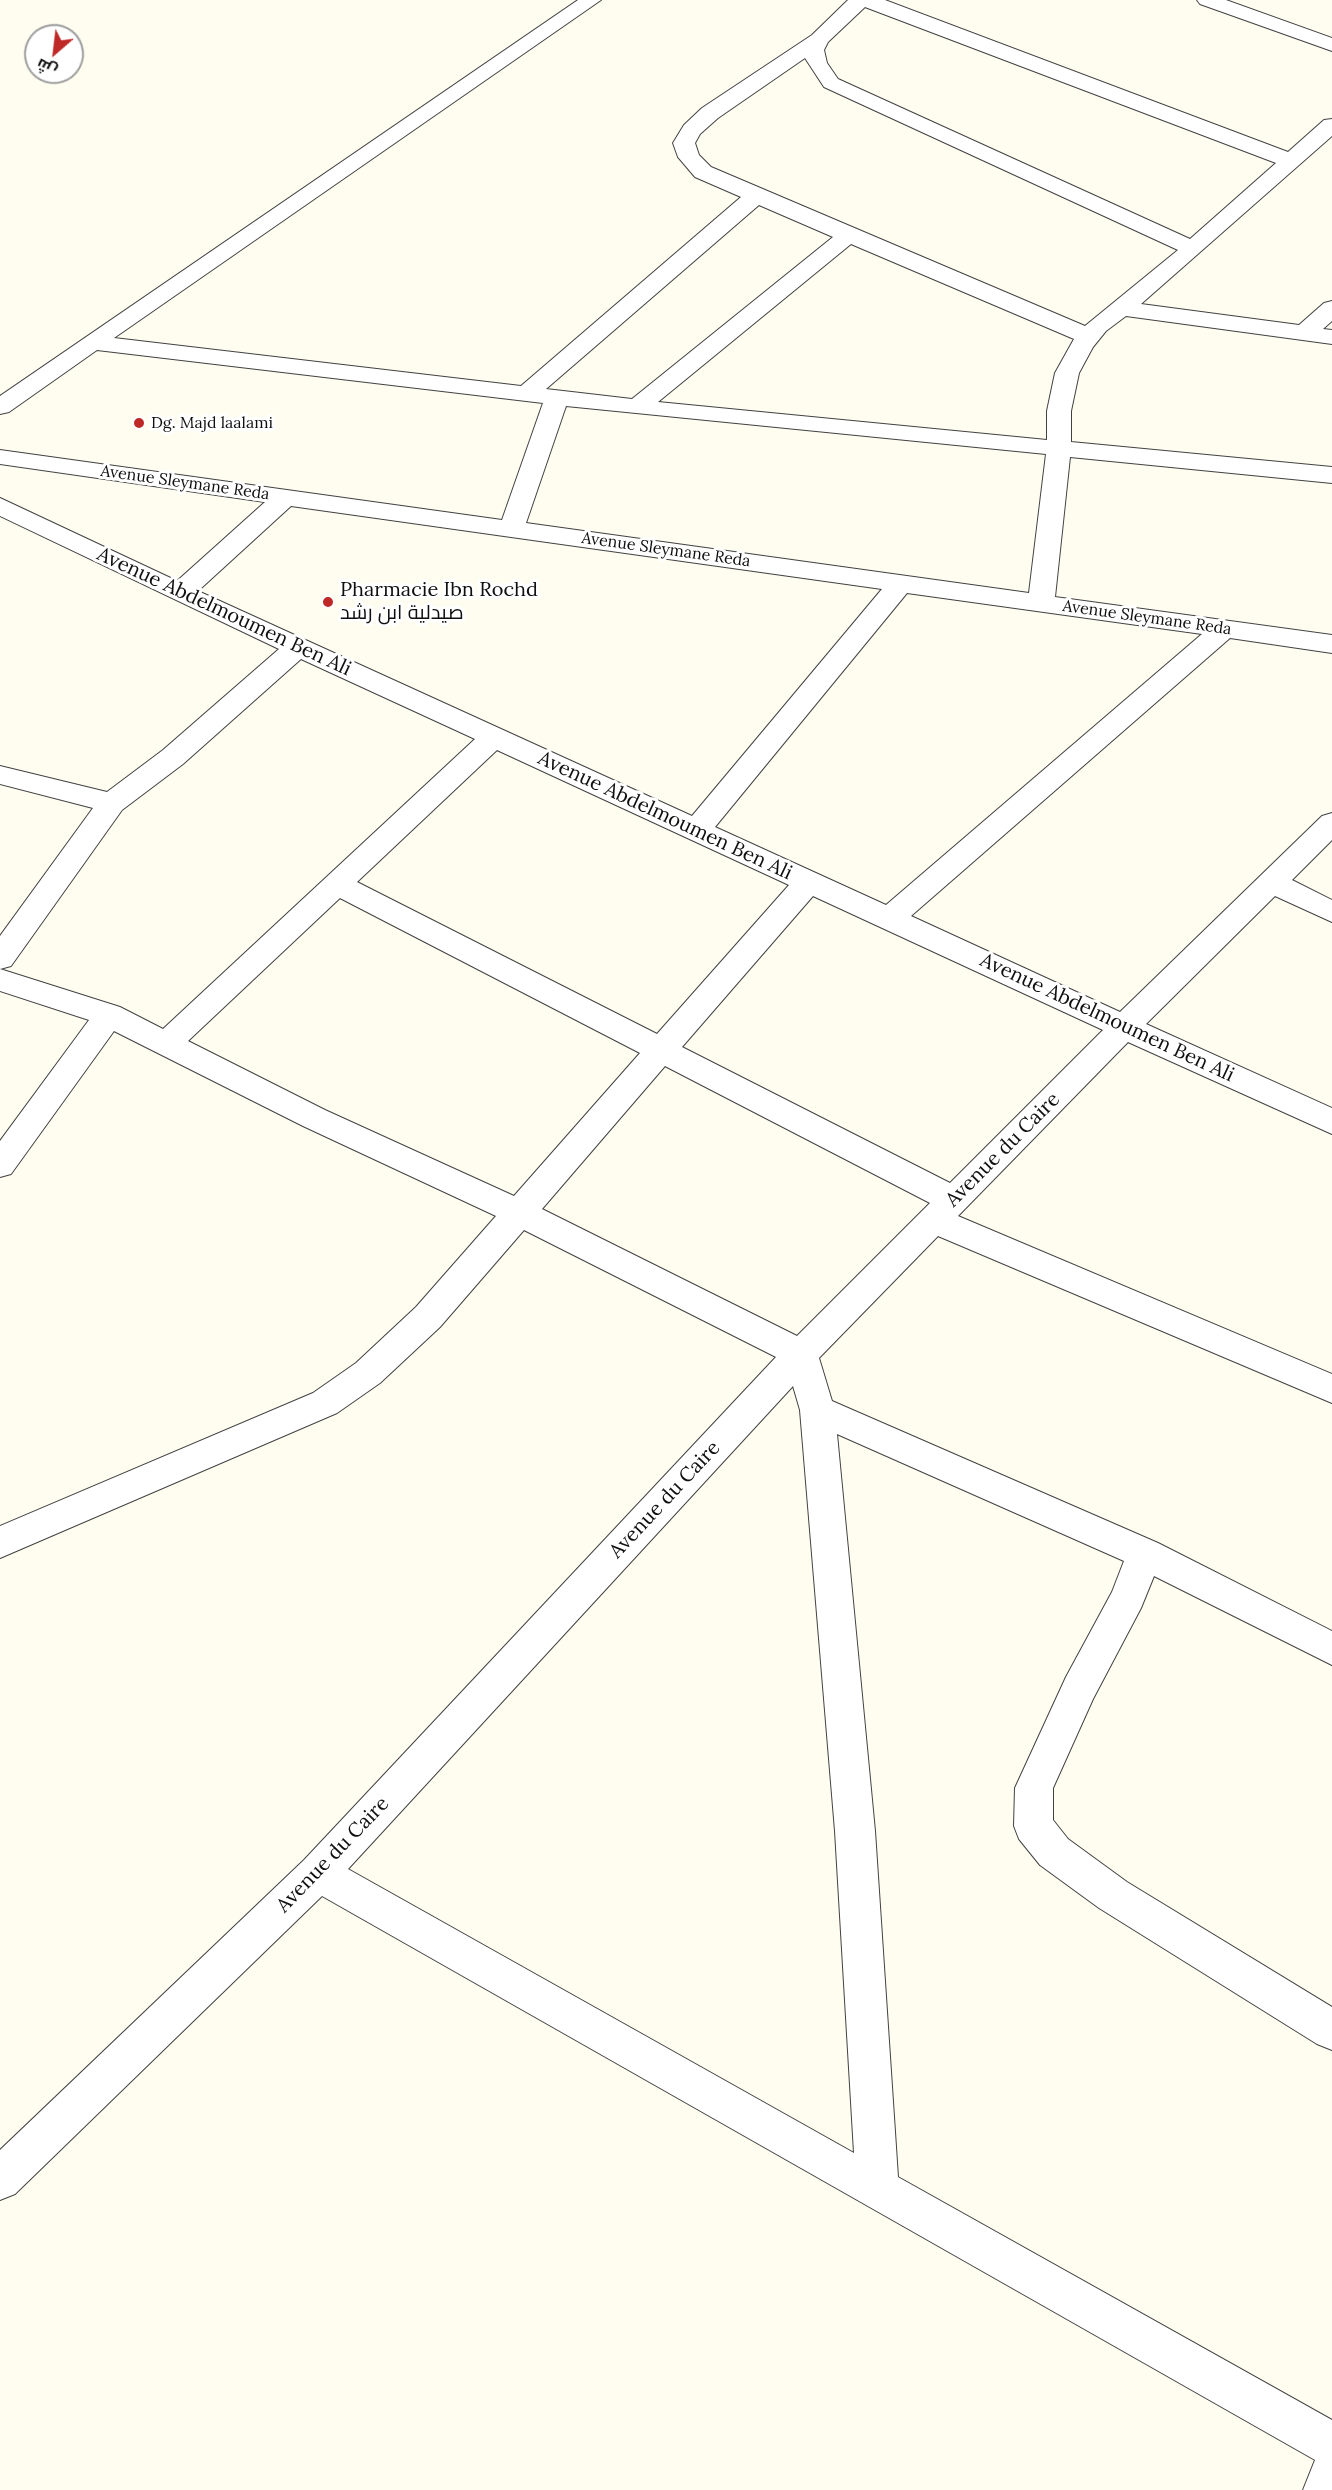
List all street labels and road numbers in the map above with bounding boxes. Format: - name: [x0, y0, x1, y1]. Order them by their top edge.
- street label: Avenue Sleymane Reda: [99, 462, 271, 504]
- street label: Avenue Sleymane Reda: [580, 529, 752, 571]
- street label: Avenue Abdelmoumen Ben Ali: [93, 542, 355, 682]
- street label: Avenue Sleymane Reda: [1061, 597, 1233, 639]
- street label: Avenue Abdelmoumen Ben Ali: [534, 746, 796, 886]
- street label: Avenue Abdelmoumen Ben Ali: [976, 948, 1238, 1088]
- street label: Avenue du Caire: [941, 1088, 1065, 1212]
- street label: Avenue du Caire: [605, 1436, 725, 1564]
- street label: Avenue du Caire: [272, 1792, 394, 1918]

